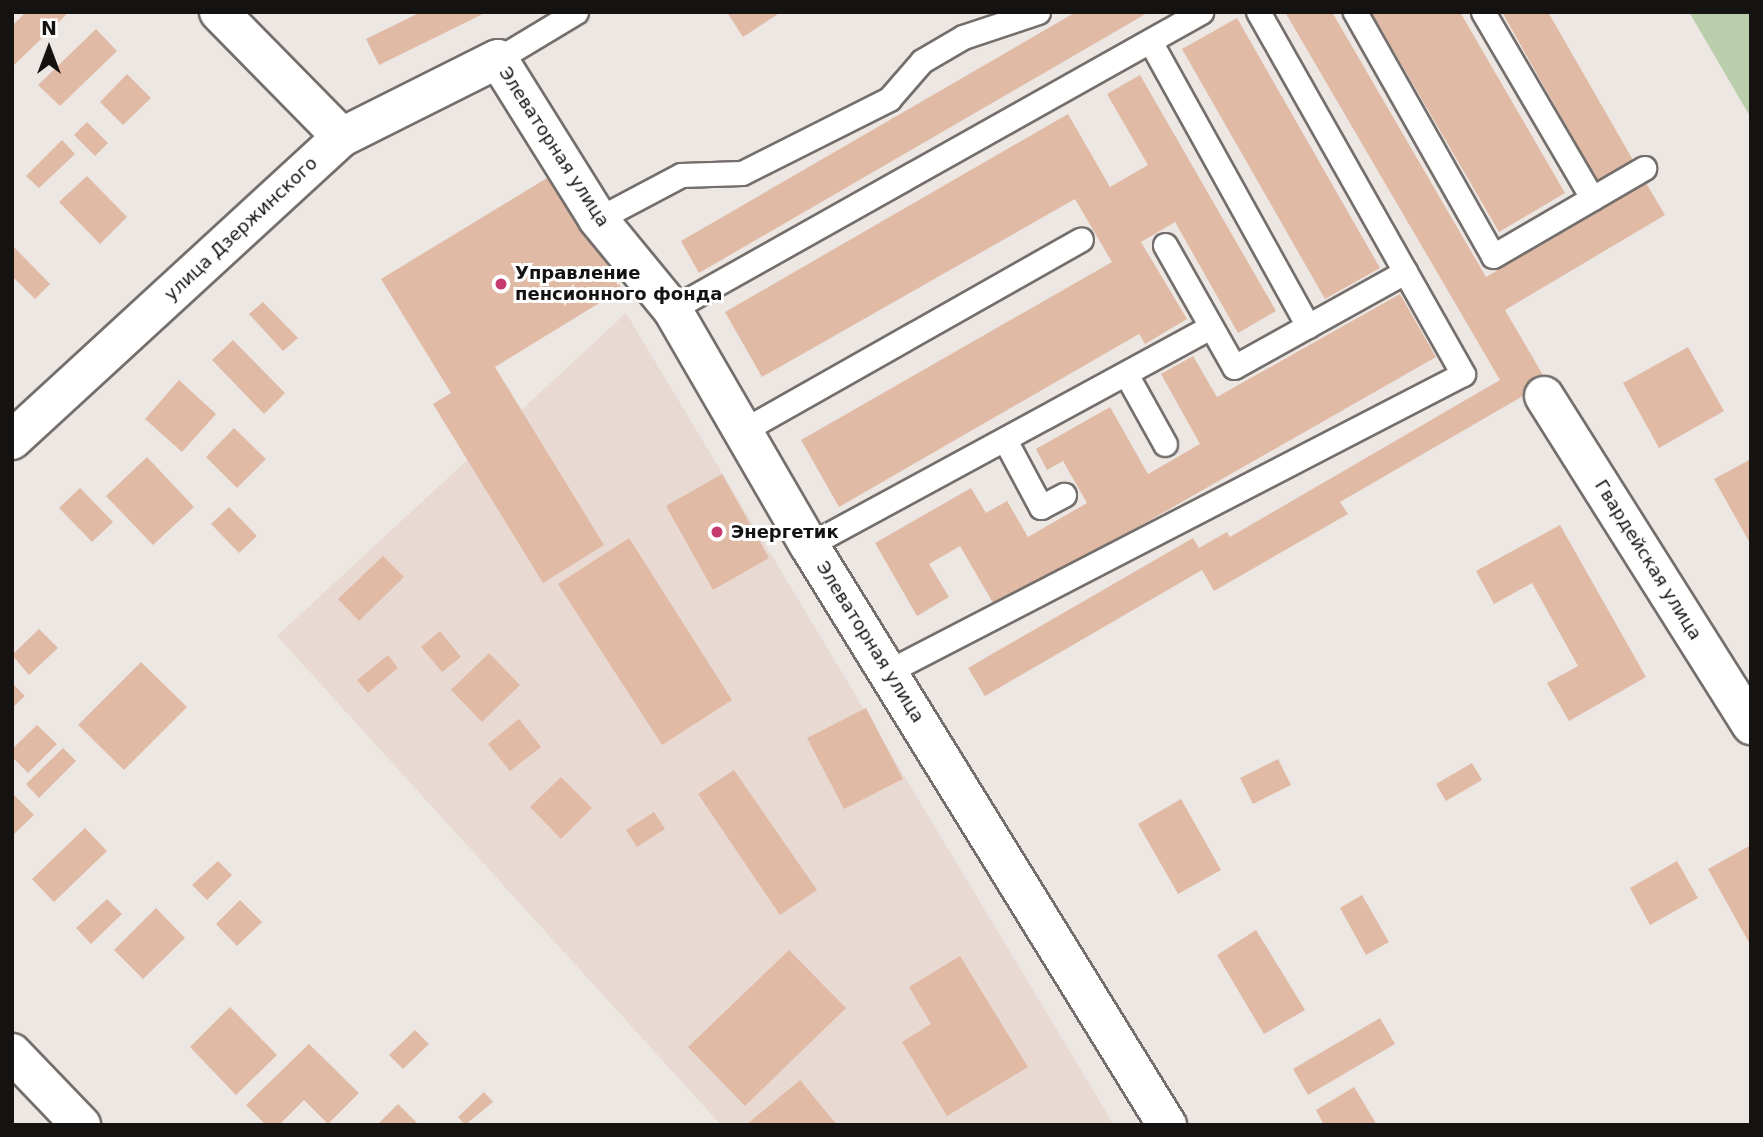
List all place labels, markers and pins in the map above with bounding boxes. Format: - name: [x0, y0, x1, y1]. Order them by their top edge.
- place label: Управление пенсионного фонда: [515, 263, 722, 306]
- marker: Управление пенсионного фонда: [493, 276, 509, 292]
- place label: Энергетик: [731, 521, 839, 543]
- marker: Энергетик: [709, 524, 725, 540]

